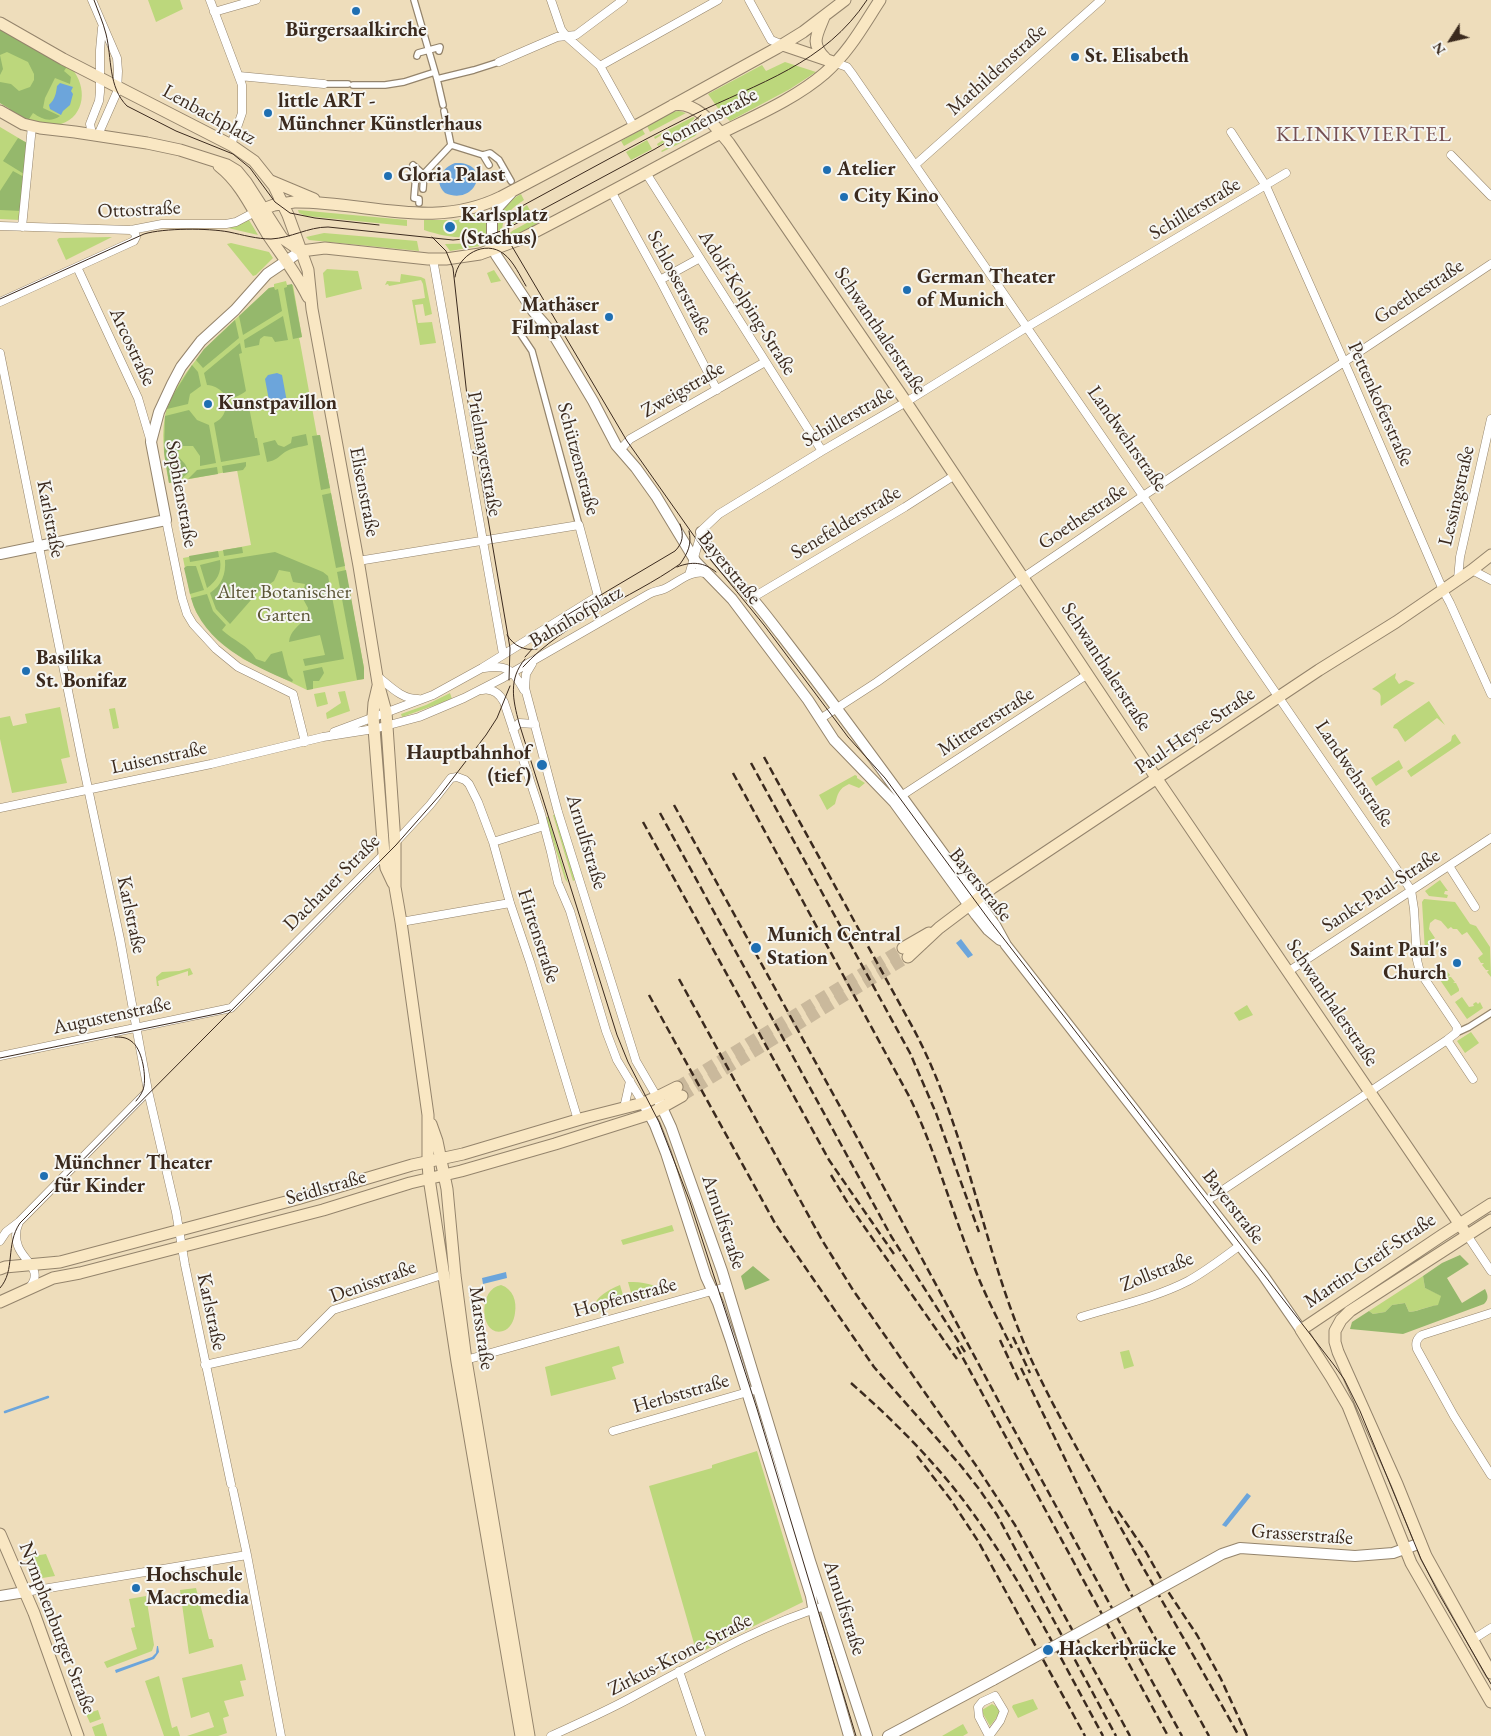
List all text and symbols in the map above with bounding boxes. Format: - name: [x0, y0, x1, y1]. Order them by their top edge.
- marker: Bürgersaalkirche: [350, 5, 362, 17]
- north arrow: [1426, 15, 1476, 65]
- place label: Bürgersaalkirche: [285, 19, 427, 43]
- street label: Mathildenstraße: [942, 19, 1052, 121]
- text: N: [1428, 39, 1449, 58]
- place label: St. Elisabeth: [1085, 45, 1189, 69]
- marker: St. Elisabeth: [1069, 51, 1081, 63]
- street label: Lenbachplatz: [158, 80, 260, 150]
- street label: Sonnenstraße: [658, 83, 762, 153]
- place label: little ART - Münchner Künstlerhaus: [278, 90, 482, 137]
- marker: little ART - Münchner Künstlerhaus: [262, 107, 274, 119]
- district label: KLINIKVIERTEL: [1274, 122, 1454, 148]
- place label: Atelier: [837, 158, 895, 182]
- place label: Gloria Palast: [398, 164, 505, 188]
- marker: Atelier: [821, 164, 833, 176]
- marker: Gloria Palast: [382, 170, 394, 182]
- street label: Schillerstraße: [1145, 172, 1245, 246]
- place label: City Kino: [854, 185, 938, 209]
- marker: City Kino: [838, 191, 850, 203]
- street label: Ottostraße: [97, 196, 181, 224]
- place label: Karlsplatz (Stachus): [461, 204, 548, 251]
- marker: Karlsplatz (Stachus): [443, 220, 457, 234]
- street label: Adolf-Kolping-Straße: [693, 226, 801, 380]
- street label: Schlosserstraße: [641, 227, 717, 339]
- street label: Goethestraße: [1370, 254, 1468, 330]
- street label: Schwanthalerstraße: [829, 263, 931, 399]
- place label: German Theater of Munich: [917, 266, 1055, 313]
- marker: German Theater of Munich: [901, 284, 913, 296]
- place label: Mathäser Filmpalast: [511, 294, 599, 341]
- street label: Arcostraße: [103, 304, 161, 390]
- marker: Mathäser Filmpalast: [603, 311, 615, 323]
- street label: Pettenkoferstraße: [1342, 338, 1418, 470]
- street label: Zweigstraße: [637, 357, 729, 423]
- street label: Schillerstraße: [798, 381, 898, 453]
- street label: Landwehrstraße: [1082, 381, 1172, 497]
- street label: Prielmayerstraße: [461, 390, 507, 518]
- place label: Kunstpavillon: [218, 392, 337, 416]
- marker: Kunstpavillon: [202, 398, 214, 410]
- street label: Schützenstraße: [551, 400, 605, 518]
- street label: Sophienstraße: [160, 439, 202, 549]
- street label: Lessingstraße: [1434, 444, 1480, 548]
- street label: Elisenstraße: [344, 445, 384, 539]
- street label: Karlstraße: [31, 478, 69, 560]
- street label: Goethestraße: [1034, 479, 1132, 555]
- street label: Senefelderstraße: [787, 481, 905, 565]
- street label: Bayerstraße: [692, 526, 766, 610]
- park label: Alter Botanischer Garten: [217, 581, 351, 628]
- street label: Bahnhofplatz: [525, 581, 627, 653]
- street label: Schwanthalerstraße: [1056, 598, 1156, 736]
- place label: Basilika St. Bonifaz: [36, 647, 127, 694]
- marker: Basilika St. Bonifaz: [20, 665, 32, 677]
- street label: Mittererstraße: [933, 682, 1039, 762]
- street label: Paul-Heyse-Straße: [1130, 682, 1260, 780]
- street label: Landwehrstraße: [1309, 716, 1399, 832]
- street label: Luisenstraße: [109, 736, 209, 780]
- place label: Hauptbahnhof (tief): [406, 742, 531, 789]
- marker: Hauptbahnhof (tief): [535, 758, 549, 772]
- street label: Arnulfstraße: [560, 792, 612, 892]
- street label: Dachauer Straße: [279, 830, 385, 936]
- street label: Bayerstraße: [943, 843, 1017, 927]
- street label: Sankt-Paul-Straße: [1317, 844, 1445, 938]
- street label: Karlstraße: [111, 874, 151, 956]
- street label: Hirtenstraße: [511, 886, 565, 986]
- place label: Munich Central Station: [767, 924, 901, 971]
- street label: Schwanthalerstraße: [1281, 935, 1383, 1071]
- place label: Saint Paul's Church: [1350, 939, 1447, 986]
- marker: Munich Central Station: [749, 941, 763, 955]
- marker: Saint Paul's Church: [1451, 957, 1463, 969]
- street label: Augustenstraße: [51, 992, 173, 1040]
- place label: Münchner Theater für Kinder: [54, 1152, 212, 1199]
- street label: Seidlstraße: [283, 1165, 369, 1211]
- street label: Bayerstraße: [1197, 1165, 1269, 1249]
- marker: Münchner Theater für Kinder: [38, 1170, 50, 1182]
- street label: Arnulfstraße: [696, 1172, 750, 1272]
- street label: Martin-Greif-Straße: [1300, 1208, 1440, 1314]
- street label: Zollstraße: [1117, 1247, 1197, 1297]
- street label: Denisstraße: [327, 1255, 419, 1309]
- street label: Karlstraße: [191, 1271, 231, 1353]
- street label: Hopfenstraße: [571, 1273, 679, 1323]
- street label: Marsstraße: [463, 1285, 499, 1371]
- street label: Herbststraße: [630, 1369, 732, 1419]
- street label: Grasserstraße: [1250, 1519, 1354, 1551]
- street label: Nymphenburger Straße: [13, 1539, 101, 1717]
- street label: Arnulfstraße: [817, 1558, 871, 1658]
- place label: Hochschule Macromedia: [146, 1564, 249, 1611]
- marker: Hochschule Macromedia: [130, 1582, 142, 1594]
- street label: Zirkus-Krone-Straße: [604, 1609, 756, 1701]
- place label: Hackerbrücke: [1059, 1638, 1176, 1662]
- marker: Hackerbrücke: [1041, 1643, 1055, 1657]

